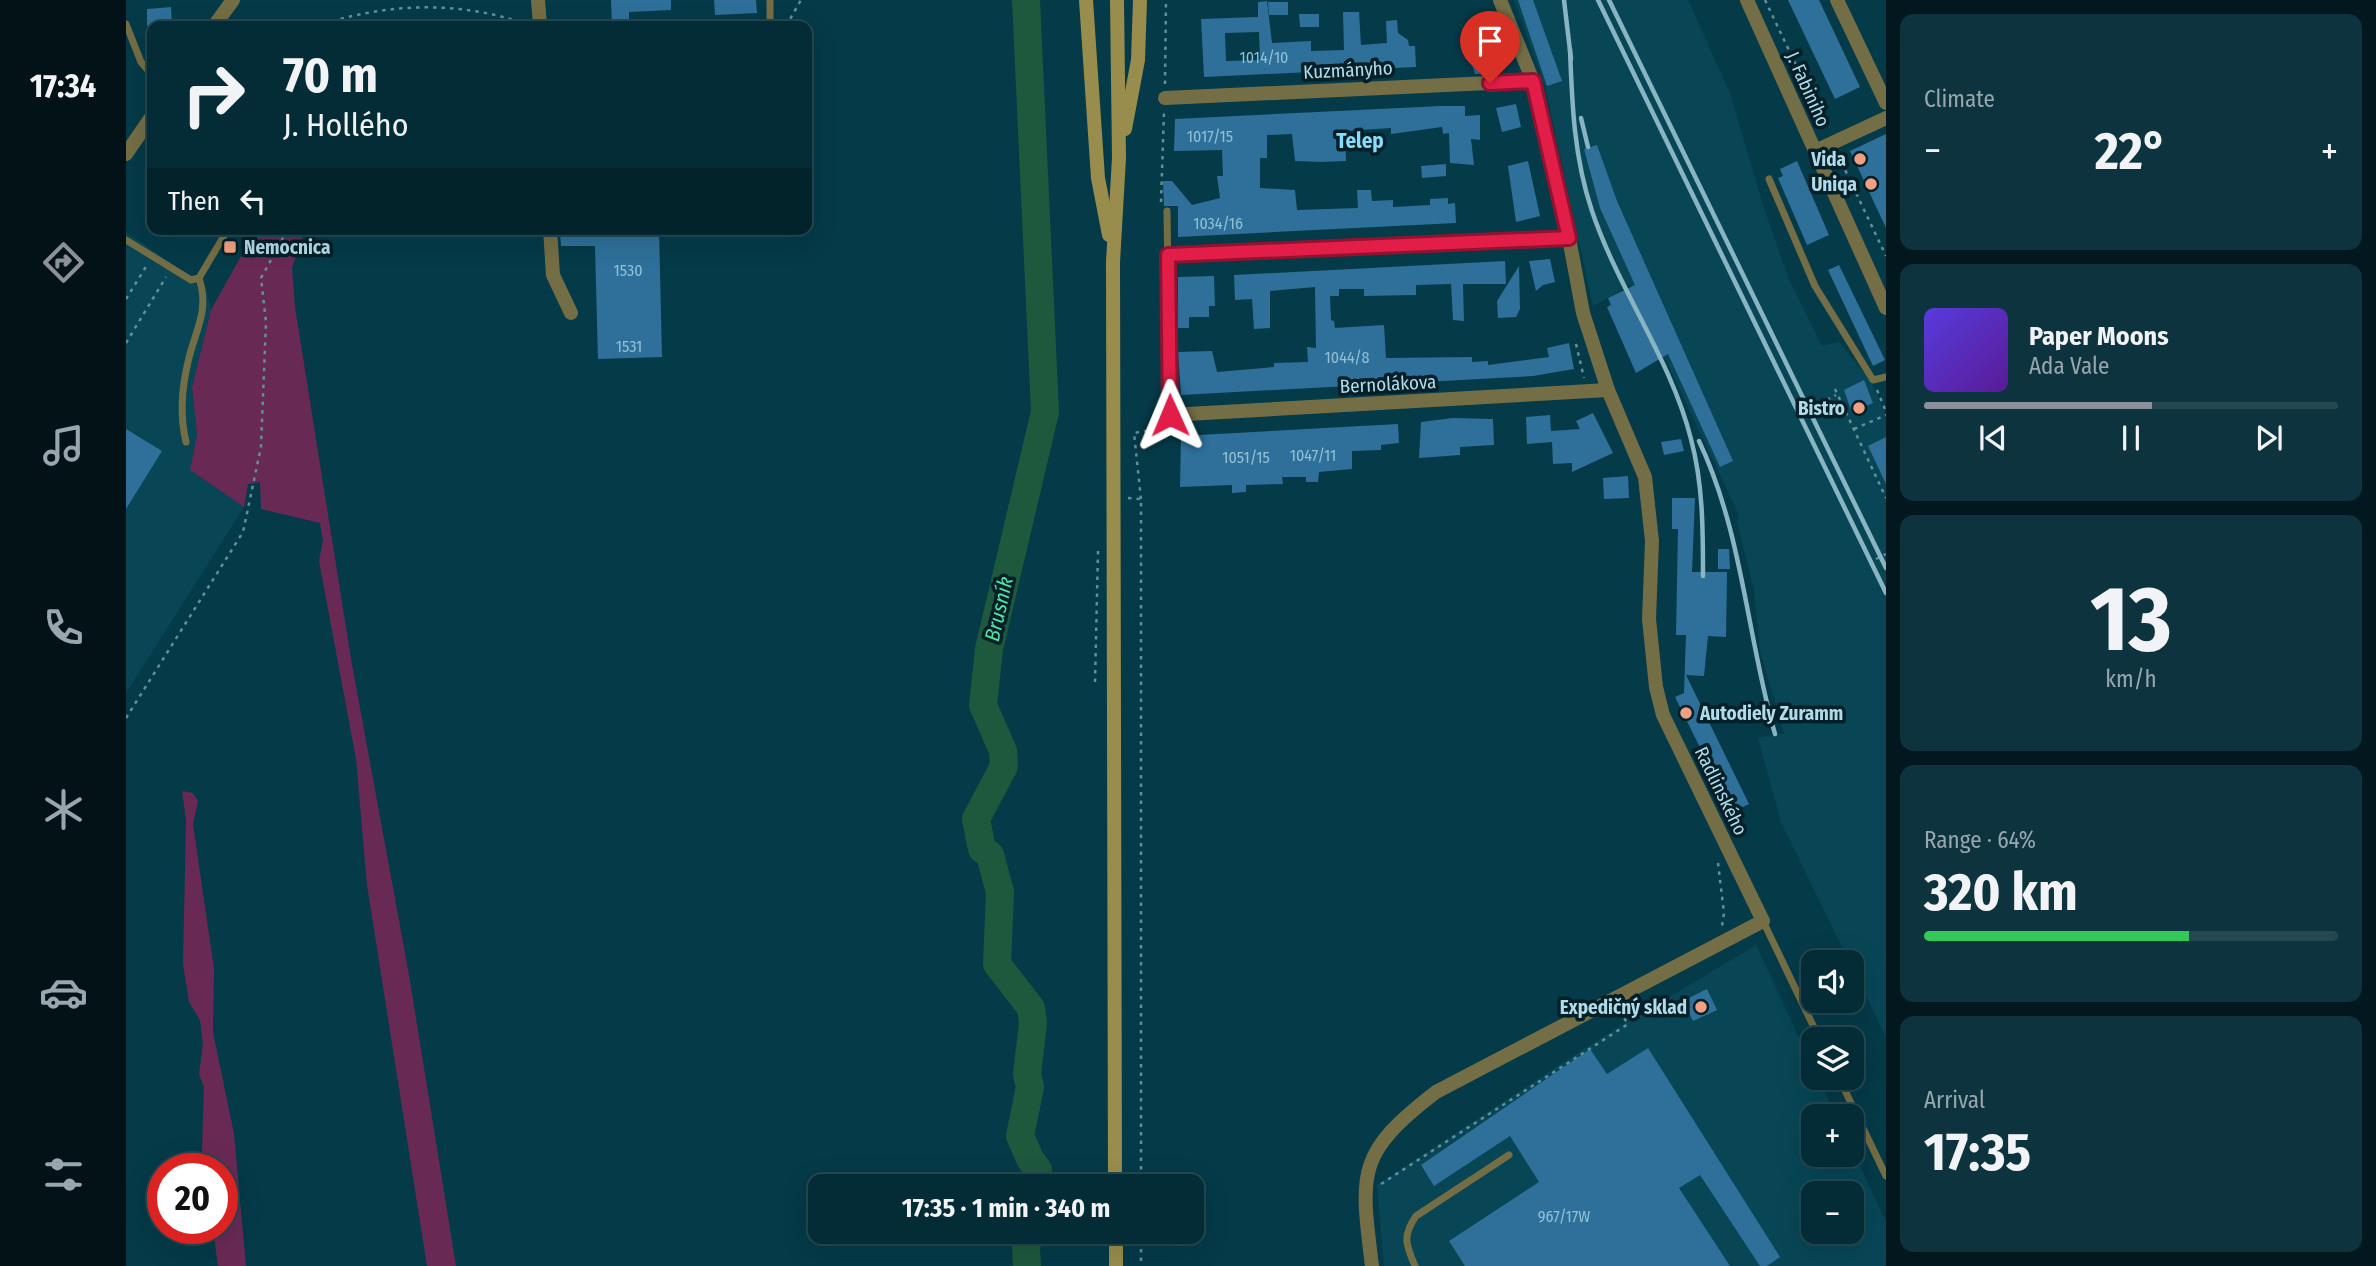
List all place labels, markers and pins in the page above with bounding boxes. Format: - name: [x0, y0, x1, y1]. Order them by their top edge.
- pin: [1460, 11, 1520, 83]
- place label: Vida: [1810, 148, 1846, 171]
- marker: Vida: [1852, 151, 1868, 167]
- place label: Uniqa: [1811, 173, 1857, 196]
- marker: Uniqa: [1863, 176, 1879, 192]
- place label: Nemocnica: [244, 236, 330, 259]
- marker: Nemocnica: [222, 239, 238, 255]
- place label: Bistro: [1798, 397, 1845, 420]
- marker: Bistro: [1851, 400, 1867, 416]
- place label: Autodiely Zuramm: [1699, 702, 1843, 725]
- marker: Autodiely Zuramm: [1678, 705, 1694, 721]
- place label: Expedičný sklad: [1560, 996, 1687, 1019]
- marker: Expedičný sklad: [1693, 999, 1709, 1015]

